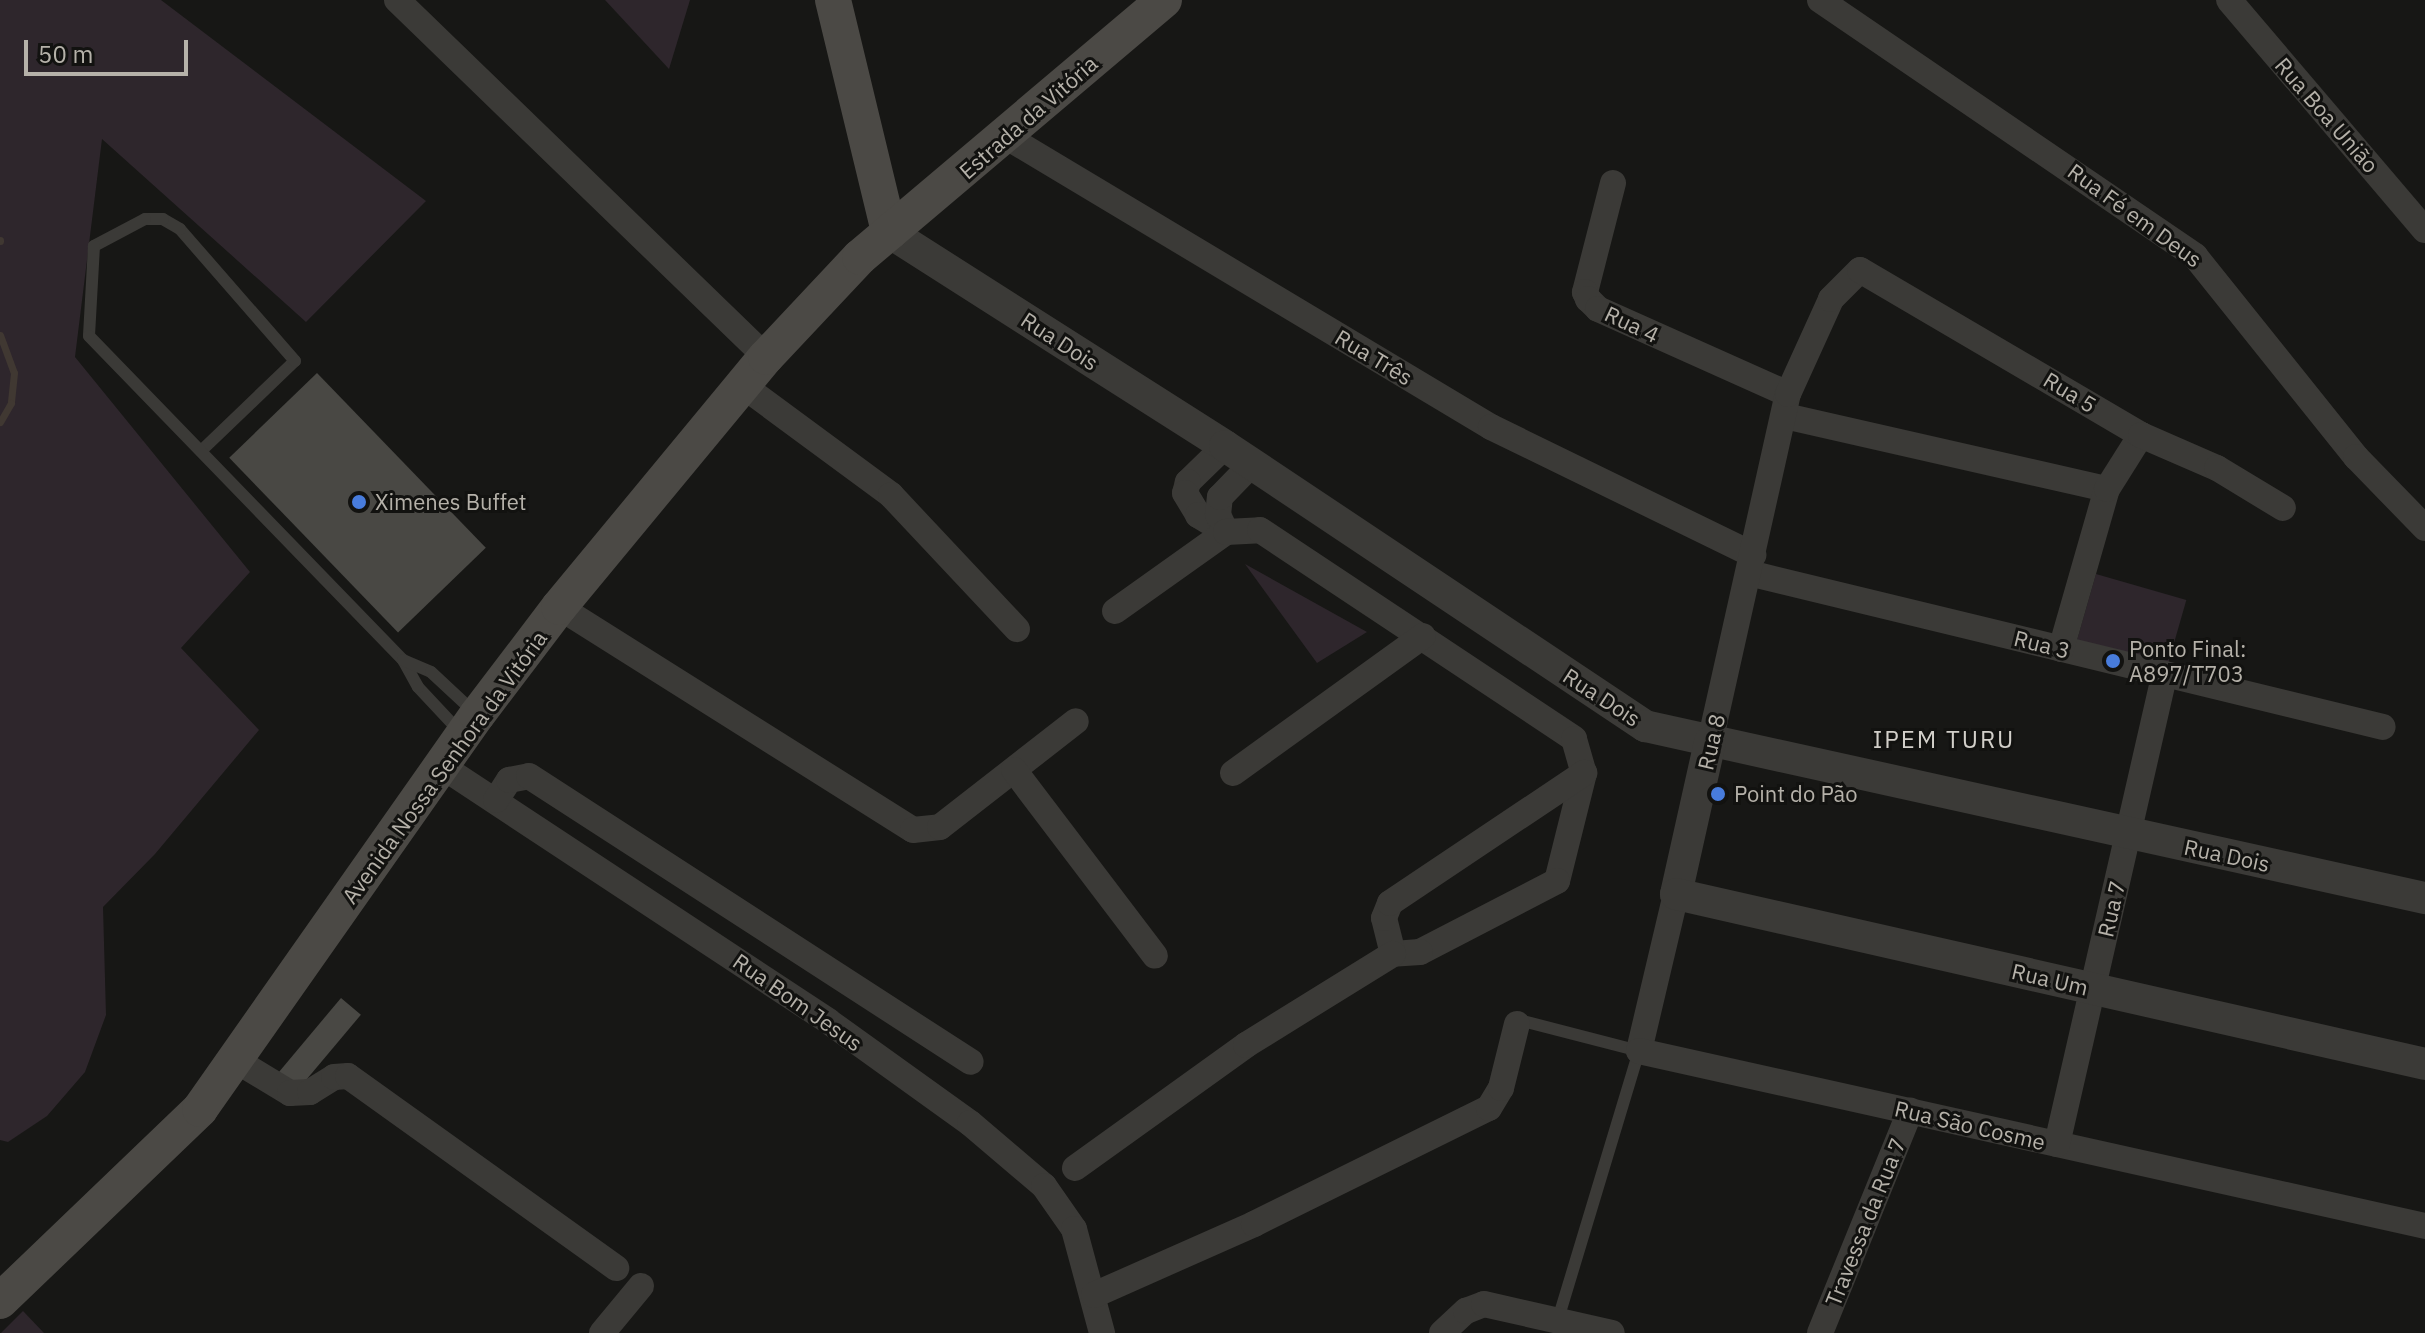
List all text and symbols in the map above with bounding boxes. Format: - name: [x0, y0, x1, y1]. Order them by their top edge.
- scale bar: [28, 24, 192, 74]
- text: 50 m: [38, 38, 93, 70]
- street label: Estrada da Vitória: [954, 50, 1102, 184]
- street label: Rua Boa União: [2270, 52, 2384, 178]
- street label: Rua Fé em Deus: [2063, 158, 2207, 272]
- street label: Rua 4: [1601, 300, 1663, 348]
- street label: Rua Dois: [1016, 306, 1104, 376]
- street label: Rua Três: [1330, 324, 1418, 390]
- street label: Rua 5: [2039, 366, 2101, 418]
- place label: Ximenes Buffet: [375, 489, 527, 515]
- marker: Ximenes Buffet: [350, 493, 368, 511]
- street label: Rua 3: [2011, 624, 2073, 664]
- street label: Avenida Nossa Senhora da Vitória: [336, 625, 552, 909]
- place label: Ponto Final: A897/T703: [2129, 635, 2246, 686]
- marker: Ponto Final: A897/T703: [2104, 652, 2122, 670]
- street label: Rua Dois: [1558, 662, 1646, 732]
- street label: Rua 8: [1692, 711, 1730, 773]
- district label: IPEM TURU: [1873, 726, 2015, 754]
- place label: Point do Pão: [1734, 781, 1858, 807]
- marker: Point do Pão: [1709, 785, 1727, 803]
- street label: Rua Dois: [2182, 833, 2272, 877]
- street label: Rua 7: [2092, 878, 2130, 940]
- street label: Rua Bom Jesus: [728, 948, 868, 1056]
- street label: Rua Um: [2009, 957, 2091, 1001]
- street label: Rua São Cosme: [1892, 1095, 2048, 1155]
- street label: Travessa da Rua 7: [1819, 1134, 1911, 1310]

